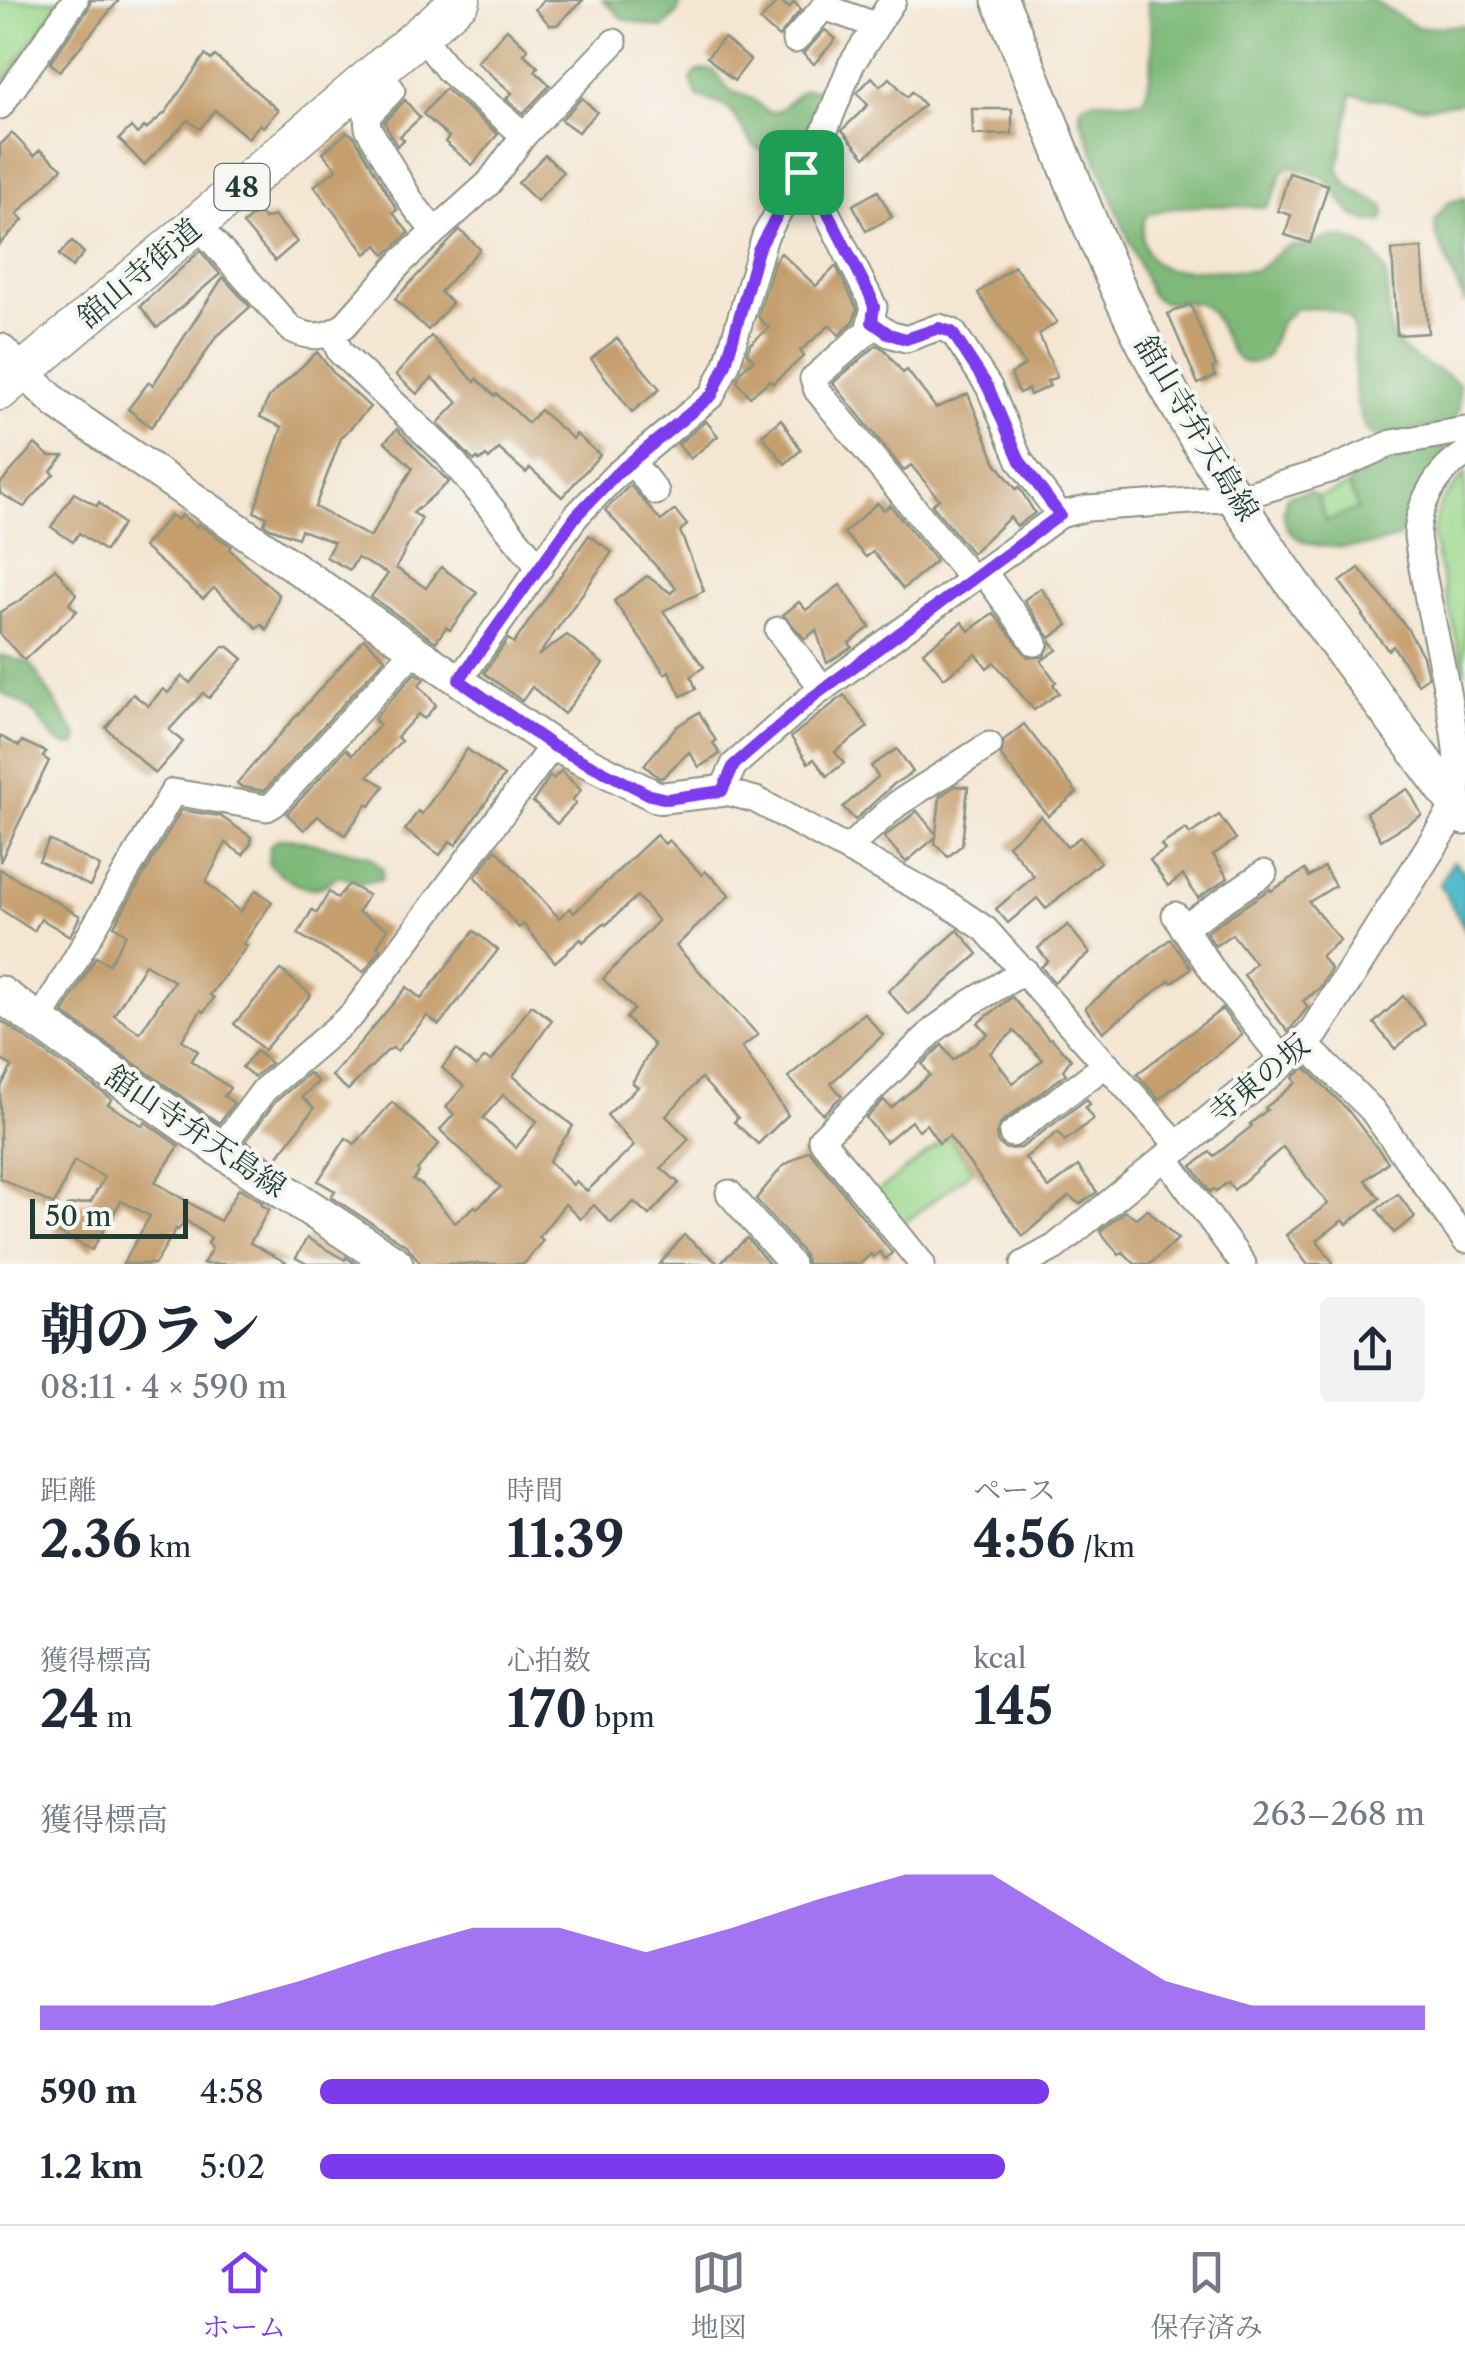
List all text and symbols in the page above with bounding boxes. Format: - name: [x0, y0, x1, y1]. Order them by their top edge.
- pin: [759, 130, 844, 215]
- icon: arrive: [774, 145, 829, 200]
- road number: 48: [214, 164, 270, 210]
- street label: 舘山寺街道: [70, 211, 208, 335]
- street label: 舘山寺弁天島線: [1127, 328, 1267, 528]
- street label: 寺東の坂: [1201, 1026, 1317, 1132]
- street label: 舘山寺弁天島線: [99, 1057, 293, 1205]
- scale bar: [30, 1194, 188, 1238]
- text: 50 m: [45, 1199, 112, 1233]
- text: 朝のラン: [40, 1296, 260, 1363]
- button: share: [1320, 1297, 1425, 1402]
- text: 08:11 · 4 × 590 m: [40, 1367, 287, 1406]
- text: 距離: [40, 1473, 96, 1507]
- text: 時間: [507, 1473, 563, 1507]
- text: ペース: [973, 1473, 1056, 1507]
- text: 2.36: [40, 1508, 142, 1570]
- text: 11:39: [507, 1508, 625, 1570]
- text: 4:56: [973, 1508, 1075, 1570]
- text: km: [142, 1530, 191, 1564]
- text: /km: [1075, 1530, 1135, 1564]
- text: kcal: [973, 1641, 1026, 1675]
- text: 獲得標高: [40, 1643, 152, 1677]
- text: 心拍数: [507, 1643, 591, 1677]
- text: 145: [973, 1675, 1053, 1737]
- text: 24: [40, 1678, 99, 1740]
- text: 170: [507, 1678, 587, 1740]
- text: m: [99, 1700, 133, 1734]
- text: bpm: [587, 1700, 655, 1734]
- text: 263–268 m: [1252, 1794, 1425, 1833]
- text: 獲得標高: [40, 1800, 168, 1839]
- text: 590 m: [40, 2072, 137, 2111]
- text: 4:58: [200, 2072, 264, 2111]
- text: 1.2 km: [40, 2147, 143, 2186]
- text: 5:02: [200, 2147, 265, 2186]
- tab: ホーム: [202, 2245, 286, 2345]
- tab: 地図: [690, 2245, 747, 2345]
- tab: 保存済み: [1151, 2245, 1263, 2345]

